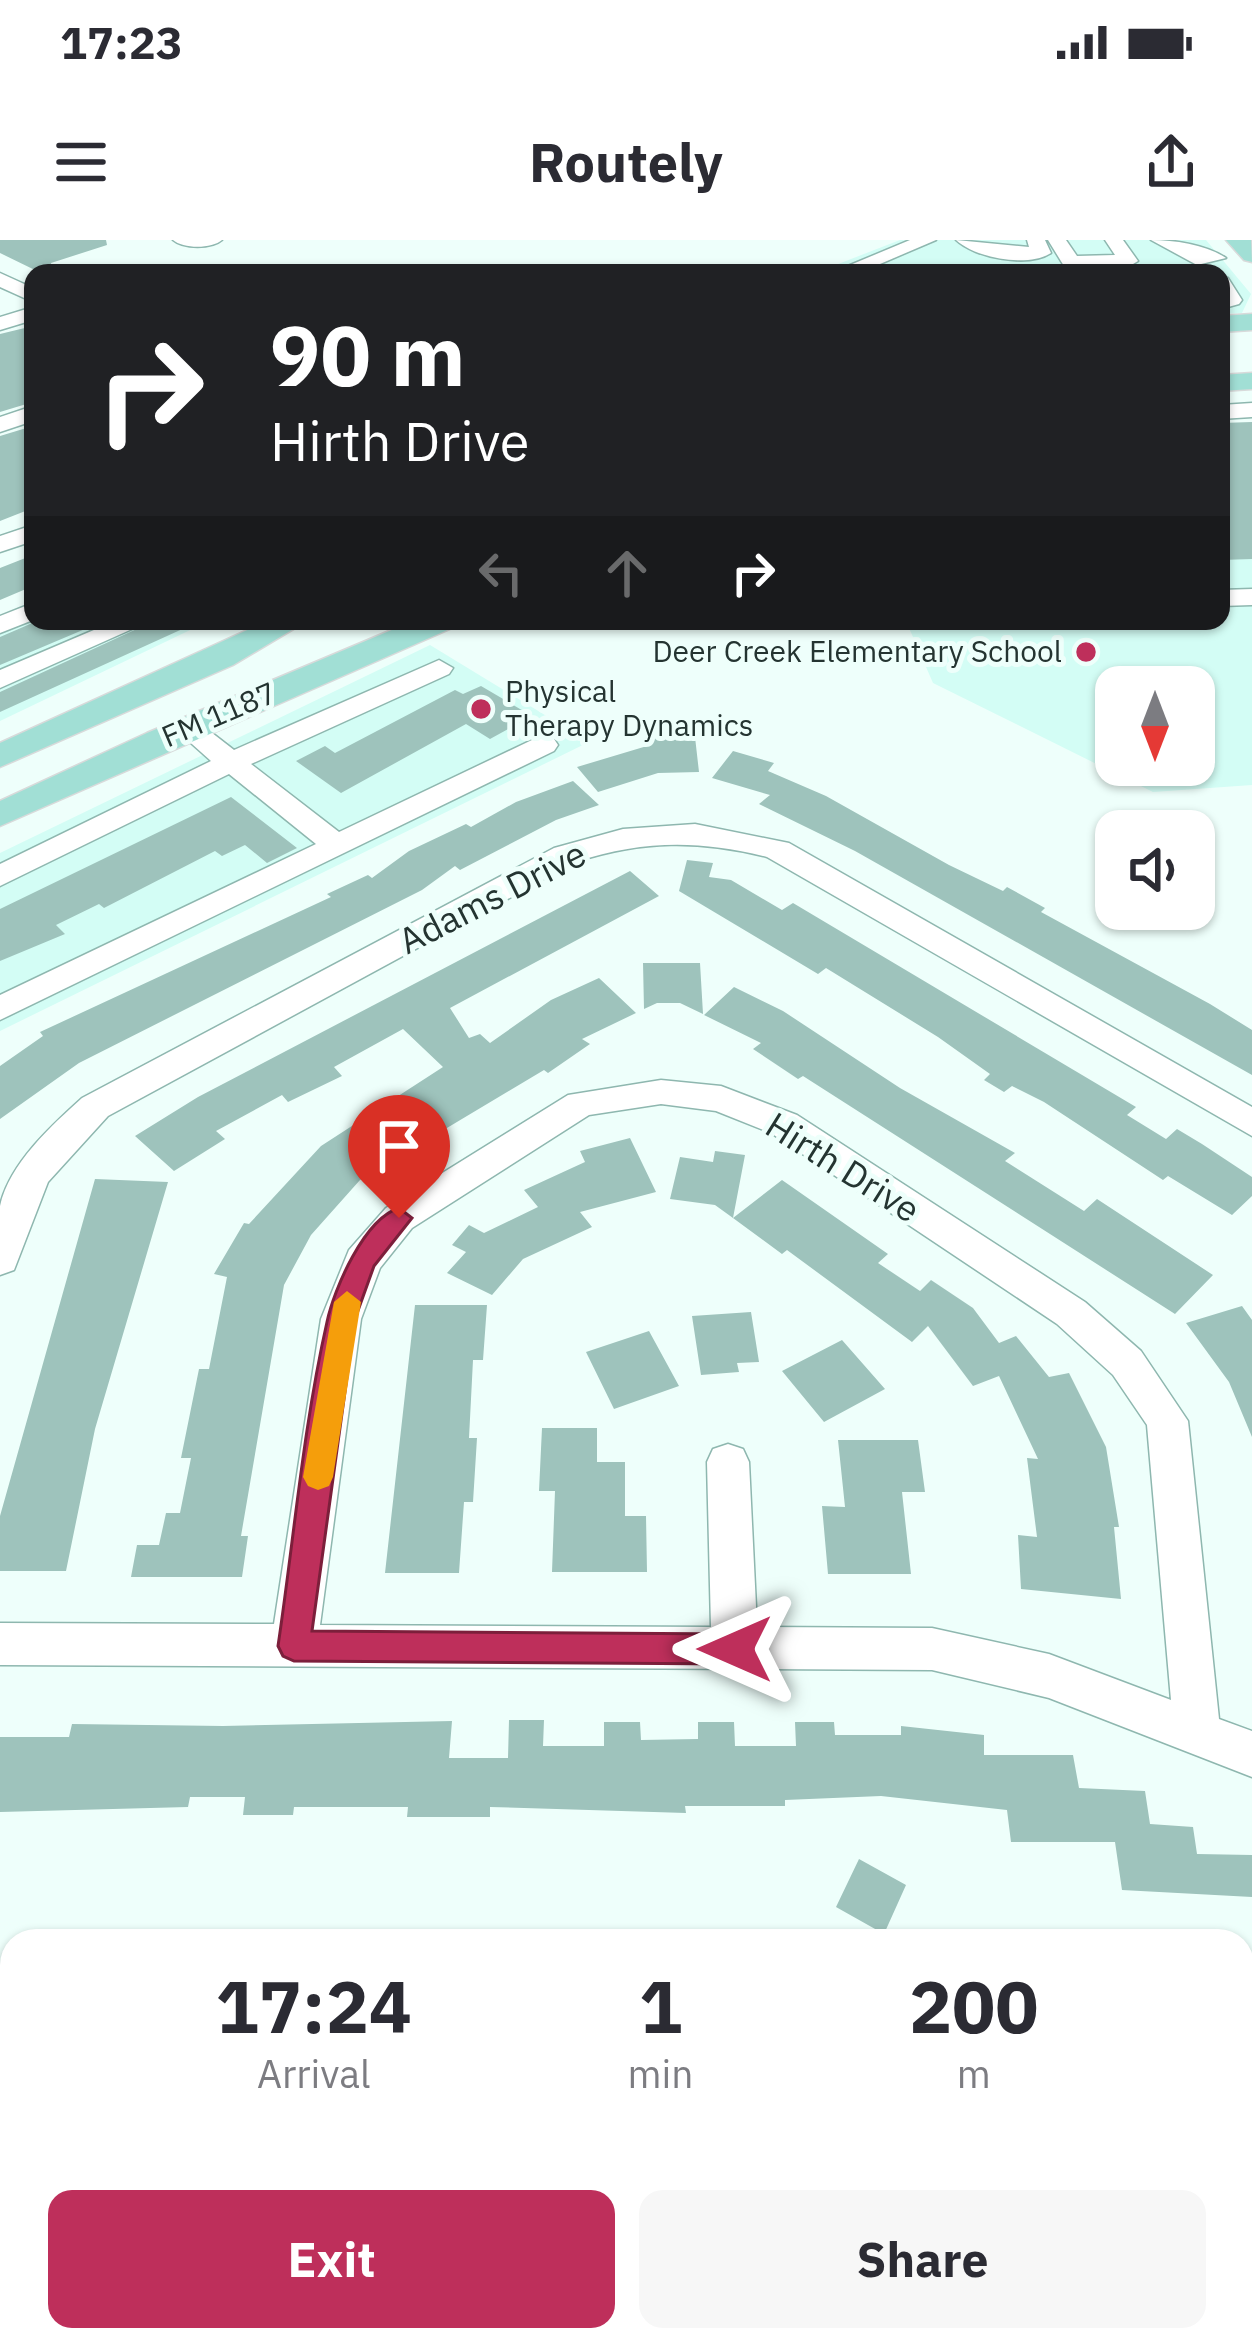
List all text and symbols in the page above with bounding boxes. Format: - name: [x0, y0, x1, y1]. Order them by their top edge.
- text: 17:23: [60, 13, 183, 71]
- text: Routely: [529, 127, 723, 197]
- icon: menu: [48, 129, 114, 195]
- icon: share: [1138, 129, 1204, 195]
- text: 90 m: [270, 300, 466, 409]
- icon: right: [72, 312, 228, 468]
- text: Hirth Drive: [270, 406, 529, 476]
- icon: left: [468, 540, 534, 606]
- icon: ahead: [594, 540, 660, 606]
- icon: right: [720, 540, 786, 606]
- place label: Deer Creek Elementary School: [652, 631, 1062, 670]
- marker: Deer Creek Elementary School: [1073, 639, 1099, 665]
- north arrow: [1095, 666, 1215, 786]
- map controls: [1095, 666, 1215, 930]
- place label: Physical Therapy Dynamics: [505, 671, 753, 744]
- street label: FM 1187: [155, 672, 281, 755]
- marker: Physical Therapy Dynamics: [468, 696, 494, 722]
- button: sound: [1095, 810, 1215, 930]
- street label: Adams Drive: [390, 829, 593, 964]
- pin: [348, 1095, 450, 1218]
- street label: Hirth Drive: [757, 1101, 929, 1232]
- icon: arrive: [366, 1113, 432, 1179]
- position arrow: [672, 1586, 798, 1712]
- text: 17:24: [215, 1959, 412, 2053]
- text: 1: [639, 1959, 682, 2053]
- text: 200: [909, 1959, 1039, 2053]
- text: Arrival: [257, 2048, 371, 2099]
- text: min: [628, 2048, 693, 2099]
- text: m: [957, 2048, 991, 2099]
- button: Exit: [48, 2190, 615, 2328]
- button: Share: [639, 2190, 1206, 2328]

